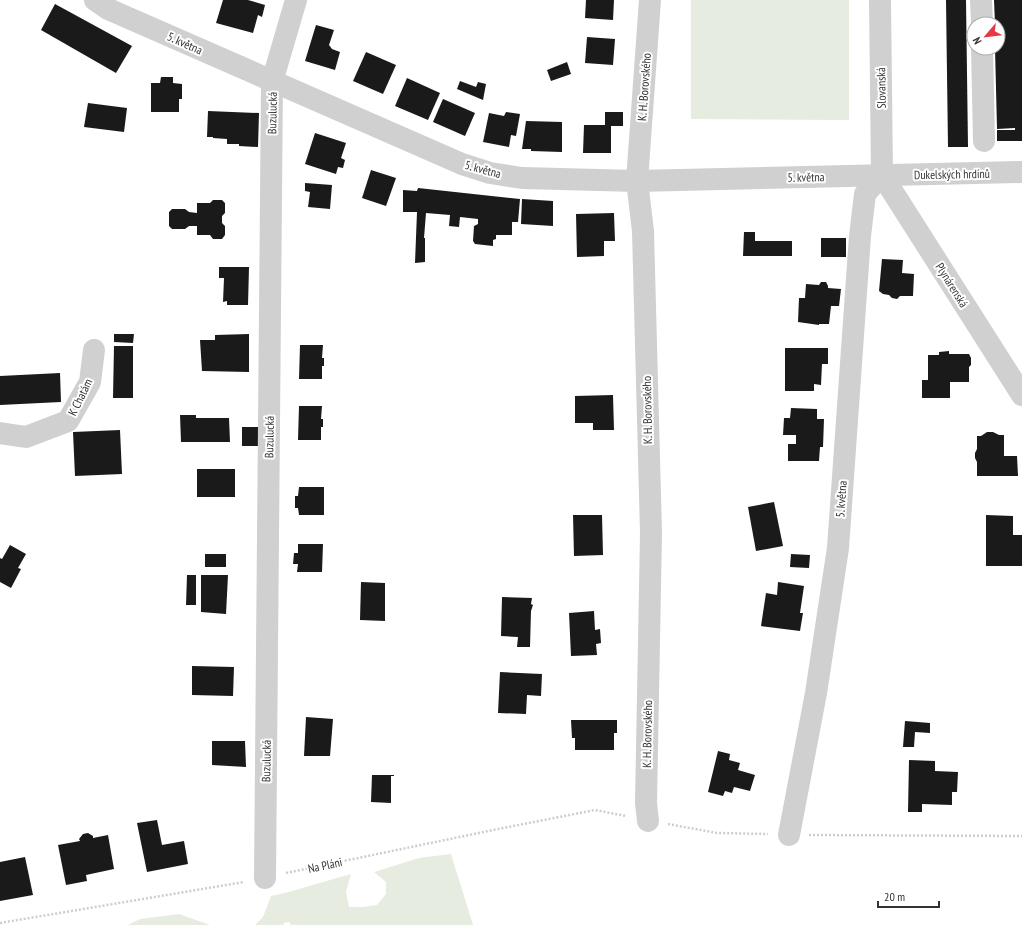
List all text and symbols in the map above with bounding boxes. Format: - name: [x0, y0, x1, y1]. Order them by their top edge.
- north arrow: [966, 16, 1006, 56]
- street label: 5. května: [165, 29, 205, 57]
- text: N: [970, 35, 985, 47]
- street label: K. H. Borovského: [634, 53, 654, 121]
- street label: Slovanská: [873, 67, 889, 109]
- street label: Buzulucká: [264, 92, 280, 134]
- street label: 5. května: [463, 157, 503, 181]
- street label: Dukelských hrdinů: [914, 166, 990, 182]
- street label: 5. května: [787, 169, 825, 185]
- street label: Plynárenská: [932, 260, 972, 310]
- street label: K Chatám: [65, 376, 96, 418]
- street label: K. H. Borovského: [639, 376, 655, 444]
- street label: Buzulucká: [261, 416, 277, 458]
- street label: 5. května: [832, 480, 850, 518]
- street label: K. H. Borovského: [639, 700, 655, 768]
- street label: Buzulucká: [258, 740, 274, 782]
- street label: Na Pláni: [306, 854, 344, 876]
- scale bar: [878, 883, 939, 909]
- text: 20 m: [884, 889, 905, 904]

